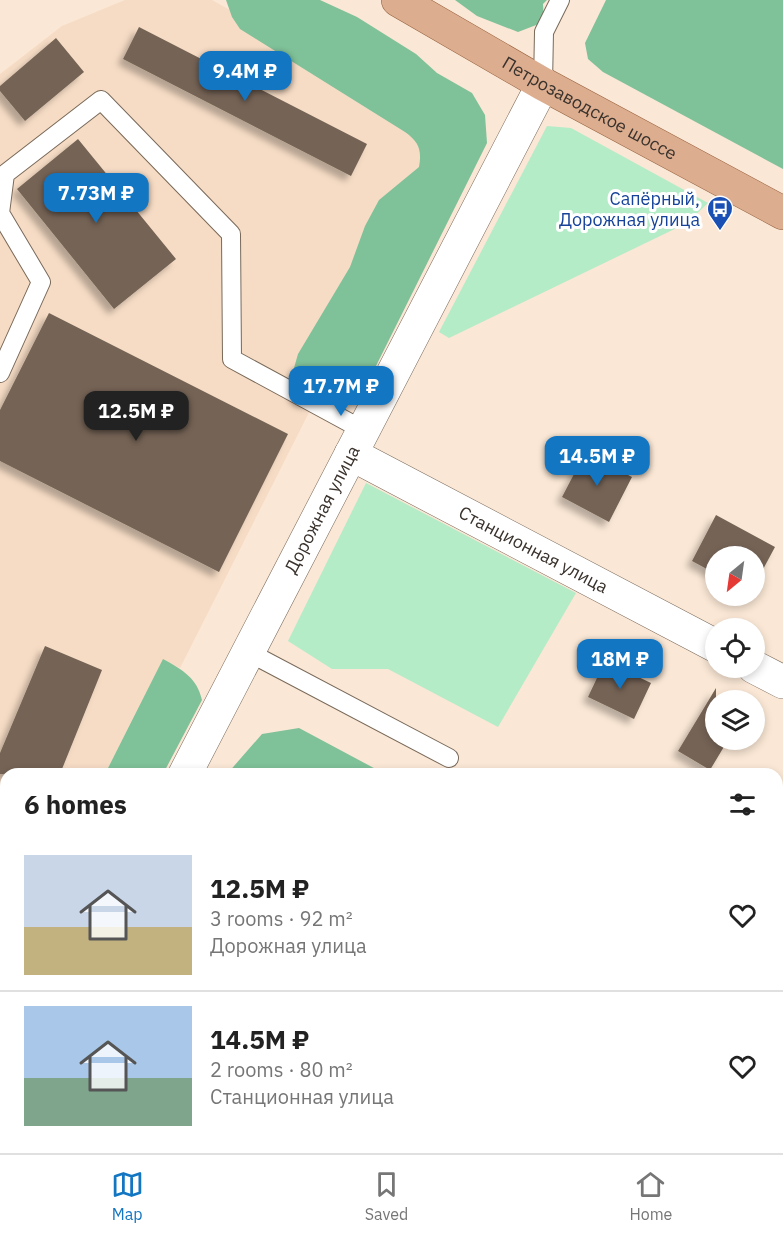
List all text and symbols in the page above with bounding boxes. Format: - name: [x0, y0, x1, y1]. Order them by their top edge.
- pin: 9.4M ₽: [196, 51, 294, 102]
- street label: Петрозаводское шоссе: [498, 51, 681, 165]
- text: 9.4M ₽: [213, 57, 277, 84]
- pin: 7.73M ₽: [41, 173, 151, 224]
- text: 7.73M ₽: [58, 179, 134, 206]
- place label: Сапёрный, Дорожная улица: [559, 187, 700, 231]
- bus stop icon: Сапёрный, Дорожная улица: [705, 194, 735, 232]
- pin: 17.7M ₽: [286, 366, 396, 417]
- text: 17.7M ₽: [303, 372, 379, 399]
- pin: 12.5M ₽: [81, 391, 191, 442]
- text: 12.5M ₽: [98, 397, 174, 424]
- pin: 14.5M ₽: [542, 436, 652, 487]
- street label: Дорожная улица: [279, 441, 365, 577]
- text: 14.5M ₽: [559, 442, 635, 469]
- street label: Станционная улица: [455, 501, 613, 598]
- north arrow: [705, 546, 765, 606]
- map controls: [705, 546, 765, 750]
- button: locate: [705, 618, 765, 678]
- pin: 18M ₽: [578, 639, 662, 690]
- text: 18M ₽: [591, 645, 649, 672]
- button: layers: [705, 690, 765, 750]
- text: 6 homes: [24, 787, 127, 821]
- icon: filters: [726, 788, 759, 821]
- text: 12.5M ₽: [210, 871, 309, 905]
- icon: home: [72, 879, 144, 951]
- icon: heart: [726, 899, 759, 932]
- text: 3 rooms · 92 m²: [210, 905, 353, 932]
- text: Дорожная улица: [210, 932, 367, 959]
- text: 14.5M ₽: [210, 1022, 309, 1056]
- icon: home: [72, 1030, 144, 1102]
- icon: heart: [726, 1050, 759, 1083]
- text: 2 rooms · 80 m²: [210, 1056, 353, 1083]
- text: Станционная улица: [210, 1083, 394, 1110]
- tab: Map: [111, 1168, 144, 1224]
- tab: Saved: [365, 1168, 408, 1224]
- tab: Home: [629, 1168, 672, 1224]

